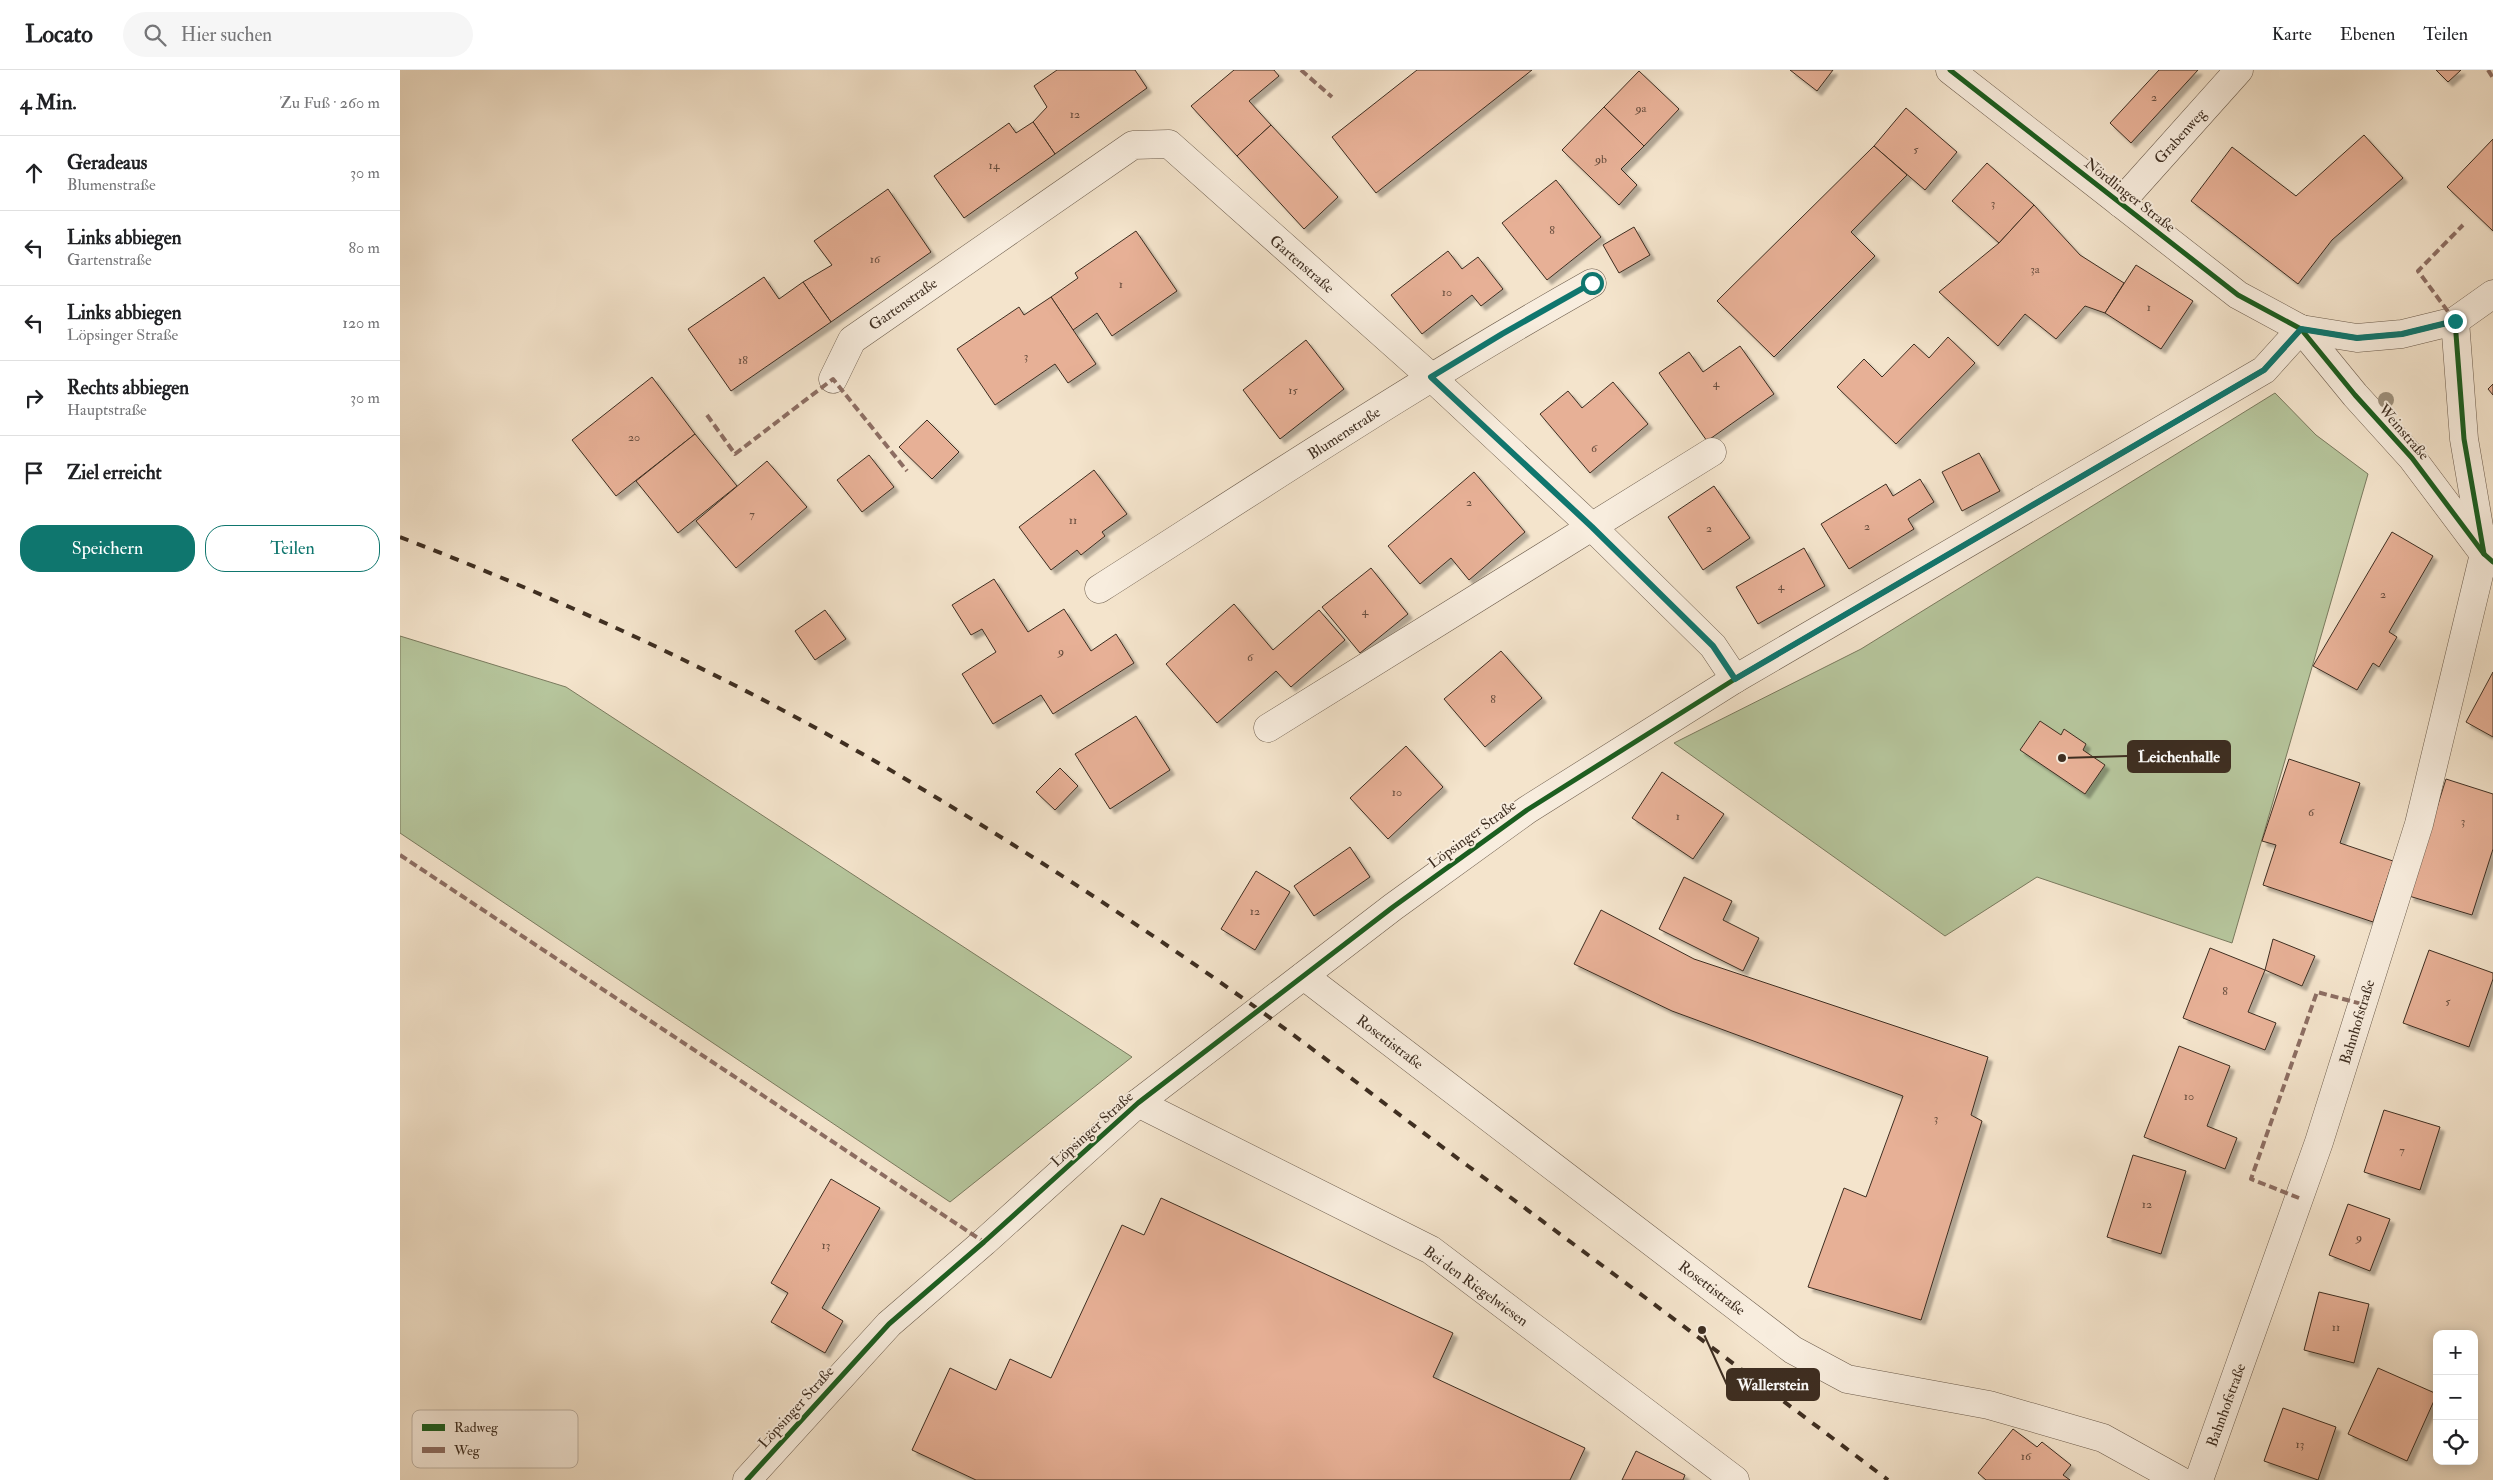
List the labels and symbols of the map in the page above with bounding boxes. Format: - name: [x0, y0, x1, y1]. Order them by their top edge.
- house number: 2: [2151, 90, 2157, 105]
- house number: 9a: [1634, 101, 1648, 116]
- street label: Grabenweg: [2150, 104, 2211, 168]
- house number: 12: [1070, 107, 1080, 122]
- house number: 5: [1913, 142, 1919, 157]
- house number: 9b: [1594, 152, 1607, 167]
- street label: Nördlinger Straße: [2080, 154, 2179, 237]
- house number: 14: [989, 158, 1000, 173]
- house number: 3: [1991, 196, 1995, 211]
- house number: 8: [1549, 223, 1555, 238]
- street label: Gartenstraße: [1265, 231, 1338, 298]
- house number: 16: [870, 252, 881, 267]
- house number: 3a: [2030, 262, 2041, 277]
- route start: [1581, 272, 1604, 295]
- street label: Gartenstraße: [865, 274, 941, 335]
- house number: 1: [1119, 277, 1123, 292]
- house number: 10: [1442, 285, 1452, 300]
- house number: 1: [2147, 300, 2151, 315]
- route end: [2444, 310, 2467, 333]
- house number: 3: [1024, 349, 1028, 364]
- house number: 18: [738, 353, 748, 368]
- house number: 4: [1713, 376, 1720, 391]
- house number: 15: [1288, 383, 1298, 398]
- street label: Weinstraße: [2373, 400, 2433, 464]
- street label: Blumenstraße: [1304, 403, 1384, 464]
- house number: 20: [628, 430, 640, 445]
- house number: 6: [1591, 441, 1598, 456]
- house number: 2: [1466, 495, 1472, 510]
- house number: 7: [749, 507, 755, 522]
- house number: 11: [1069, 513, 1077, 528]
- house number: 2: [1864, 519, 1870, 534]
- house number: 2: [1706, 521, 1712, 536]
- house number: 4: [1778, 579, 1785, 594]
- house number: 2: [2380, 587, 2386, 602]
- house number: 4: [1362, 604, 1369, 619]
- house number: 9: [1057, 644, 1064, 659]
- house number: 6: [1247, 650, 1254, 665]
- house number: 8: [1490, 692, 1496, 707]
- callout: Leichenhalle: [2128, 741, 2230, 772]
- text: Leichenhalle: [2138, 747, 2220, 767]
- house number: 10: [1392, 785, 1402, 800]
- street label: Löpsinger Straße: [1425, 796, 1521, 874]
- house number: 6: [2308, 805, 2315, 820]
- house number: 1: [1676, 809, 1680, 824]
- house number: 3: [2461, 814, 2465, 829]
- house number: 12: [1250, 904, 1260, 919]
- street label: Bahnhofstraße: [2336, 977, 2379, 1067]
- house number: 8: [2222, 984, 2228, 999]
- house number: 5: [2445, 994, 2451, 1009]
- street label: Rosettistraße: [1352, 1011, 1427, 1074]
- street label: Löpsinger Straße: [1047, 1087, 1138, 1172]
- house number: 10: [2184, 1089, 2194, 1104]
- house number: 3: [1934, 1111, 1938, 1126]
- house number: 7: [2399, 1143, 2405, 1158]
- house number: 12: [2142, 1197, 2152, 1212]
- house number: 9: [2355, 1230, 2362, 1245]
- house number: 13: [822, 1238, 830, 1253]
- street label: Bei den Riegelwiesen: [1420, 1242, 1532, 1331]
- street label: Rosettistraße: [1674, 1257, 1749, 1320]
- house number: 11: [2332, 1320, 2340, 1335]
- street label: Bahnhofstraße: [2203, 1361, 2250, 1450]
- street label: Löpsinger Straße: [754, 1362, 839, 1453]
- callout: Wallerstein: [1727, 1369, 1819, 1400]
- text: Wallerstein: [1736, 1375, 1810, 1395]
- legend: [412, 1410, 578, 1468]
- text: Radweg: [454, 1419, 499, 1436]
- house number: 13: [2296, 1437, 2304, 1452]
- text: Weg: [453, 1442, 481, 1459]
- house number: 16: [2021, 1449, 2032, 1464]

